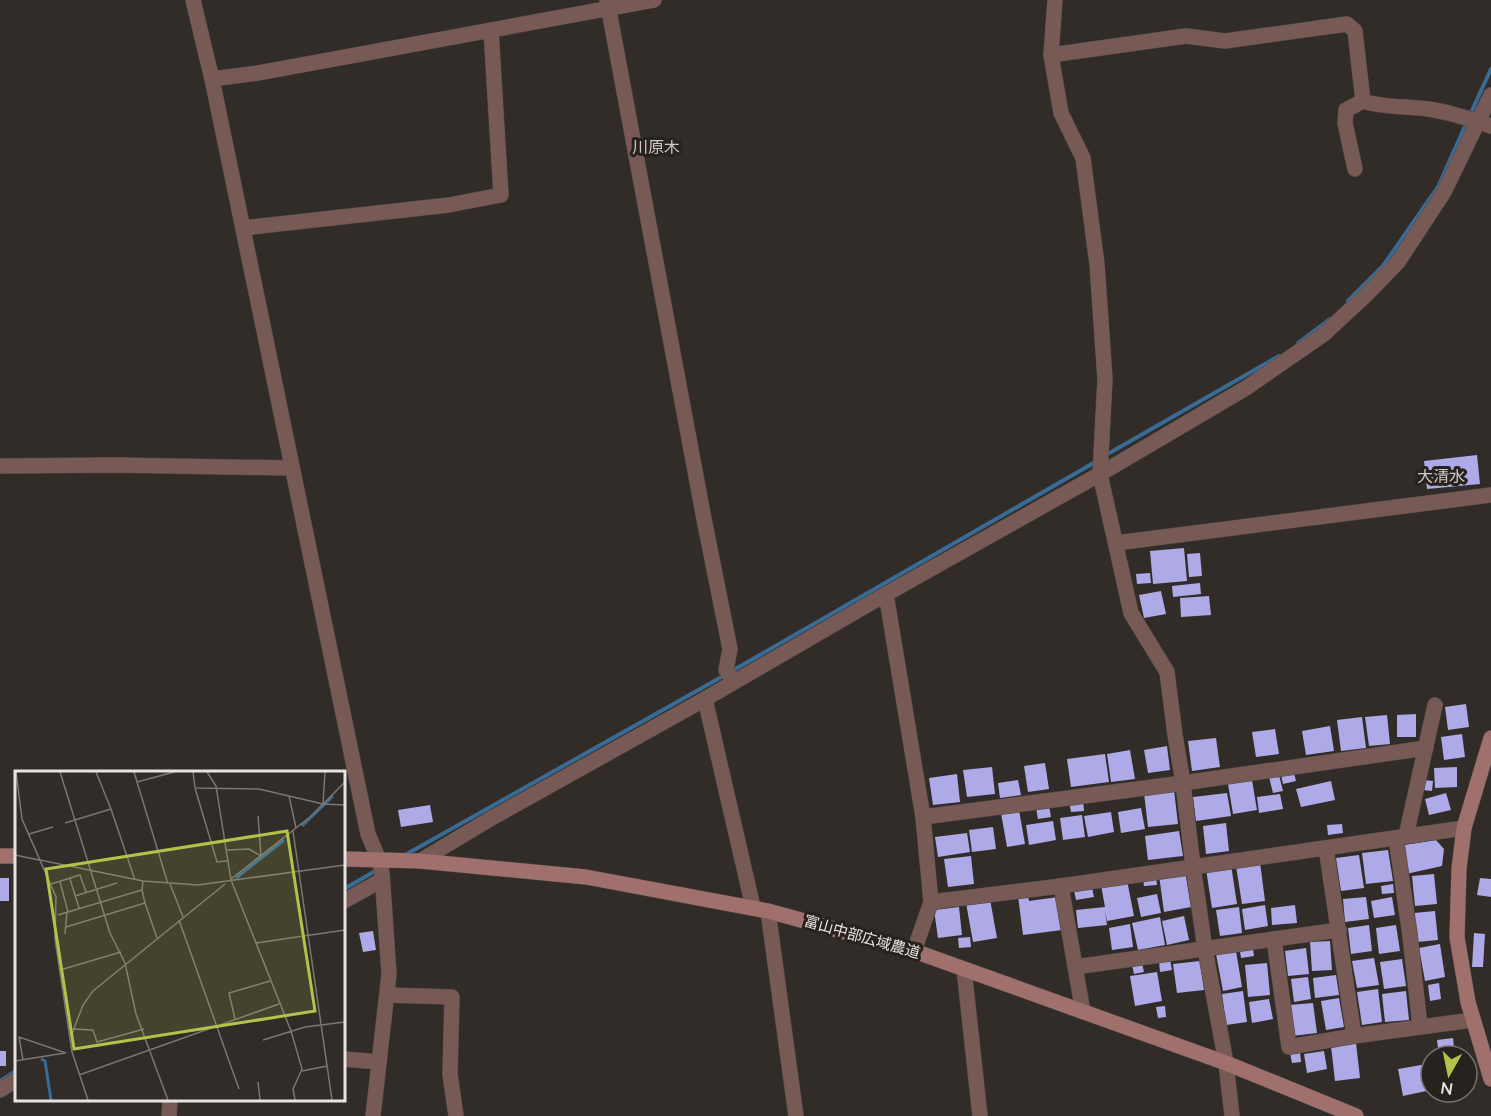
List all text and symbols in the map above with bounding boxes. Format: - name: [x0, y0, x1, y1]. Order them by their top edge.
- district label: 川原木: [632, 137, 680, 156]
- district label: 大清水: [1417, 466, 1465, 485]
- inset map: [15, 771, 345, 1101]
- street label: 富山中部広域農道: [802, 911, 922, 961]
- north arrow: [1419, 1044, 1479, 1104]
- text: N: [1439, 1079, 1454, 1100]

